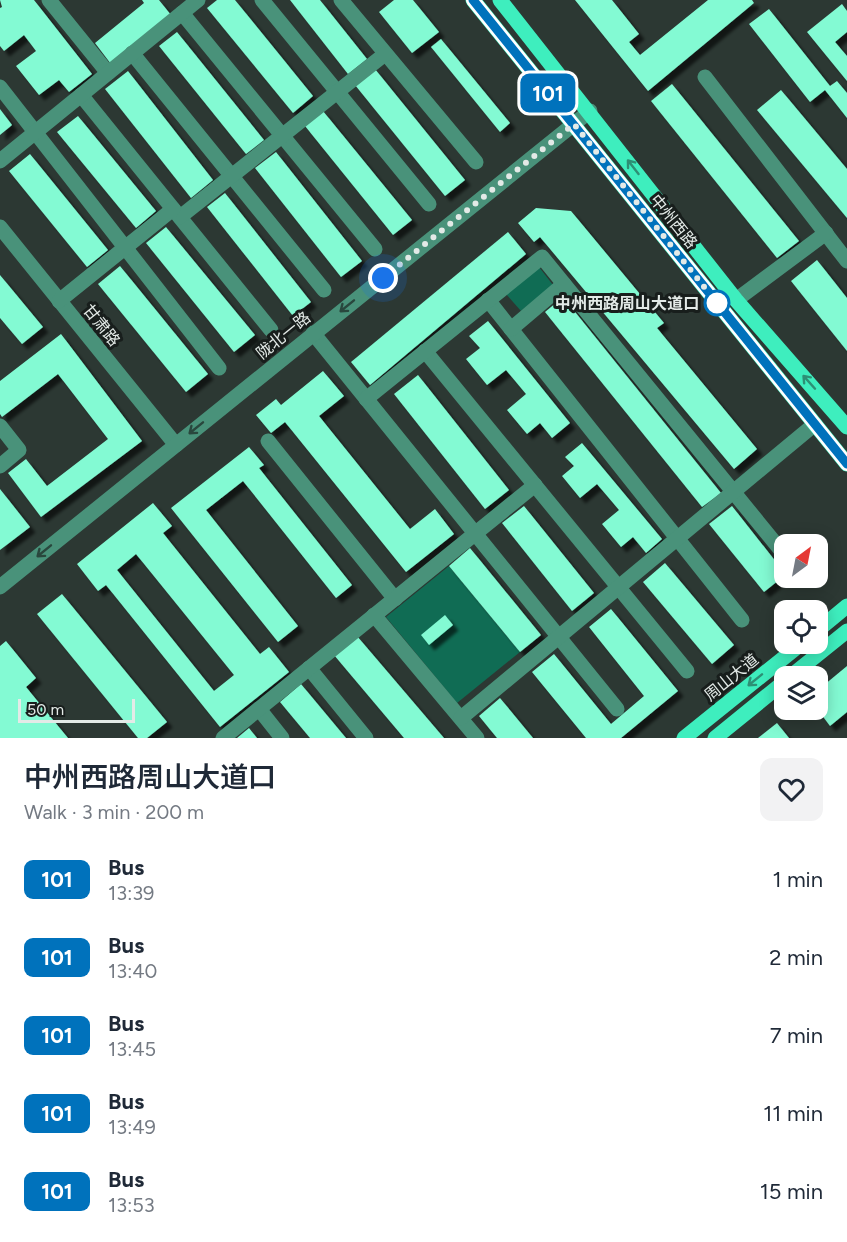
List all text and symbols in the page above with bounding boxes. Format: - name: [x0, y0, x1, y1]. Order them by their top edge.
- line badge: 101: [514, 74, 582, 112]
- text: 101: [532, 81, 564, 106]
- one-way arrow: [626, 159, 639, 175]
- street label: 中州西路: [646, 190, 701, 252]
- your location: [368, 263, 398, 293]
- marker: 中州西路周山大道口: [704, 290, 730, 316]
- place label: 中州西路周山大道口: [555, 294, 699, 313]
- one-way arrow: [340, 299, 356, 312]
- street label: 甘肃路: [79, 301, 124, 350]
- street label: 陇北一路: [252, 308, 314, 363]
- one-way arrow: [802, 375, 816, 390]
- one-way arrow: [188, 422, 204, 435]
- north arrow: [774, 534, 828, 588]
- map controls: [774, 534, 828, 720]
- one-way arrow: [37, 544, 52, 558]
- button: locate: [774, 600, 828, 654]
- street label: 周山大道: [700, 650, 762, 705]
- button: layers: [774, 666, 828, 720]
- one-way arrow: [747, 674, 763, 687]
- scale bar: [18, 696, 135, 724]
- text: 50 m: [27, 700, 64, 719]
- button: heart: [760, 758, 823, 821]
- text: 中州西路周山大道口: [24, 760, 276, 794]
- text: Walk · 3 min · 200 m: [24, 800, 204, 824]
- text: Bus: [108, 854, 144, 881]
- text: 1 min: [772, 866, 823, 893]
- text: 101: [41, 867, 73, 892]
- text: 13:39: [108, 881, 154, 905]
- text: Bus: [108, 932, 144, 959]
- text: 2 min: [769, 944, 823, 971]
- text: 101: [41, 945, 73, 970]
- text: 13:40: [108, 959, 157, 983]
- text: Bus: [108, 1010, 144, 1037]
- text: 7 min: [770, 1022, 823, 1049]
- text: 101: [41, 1023, 73, 1048]
- text: 13:45: [108, 1037, 156, 1061]
- text: Bus: [108, 1088, 144, 1115]
- text: 11 min: [763, 1100, 823, 1127]
- text: 101: [41, 1101, 73, 1126]
- text: 13:49: [108, 1115, 156, 1139]
- text: Bus: [108, 1166, 144, 1193]
- text: 15 min: [760, 1178, 823, 1205]
- text: 101: [41, 1179, 73, 1204]
- text: 13:53: [108, 1193, 155, 1217]

